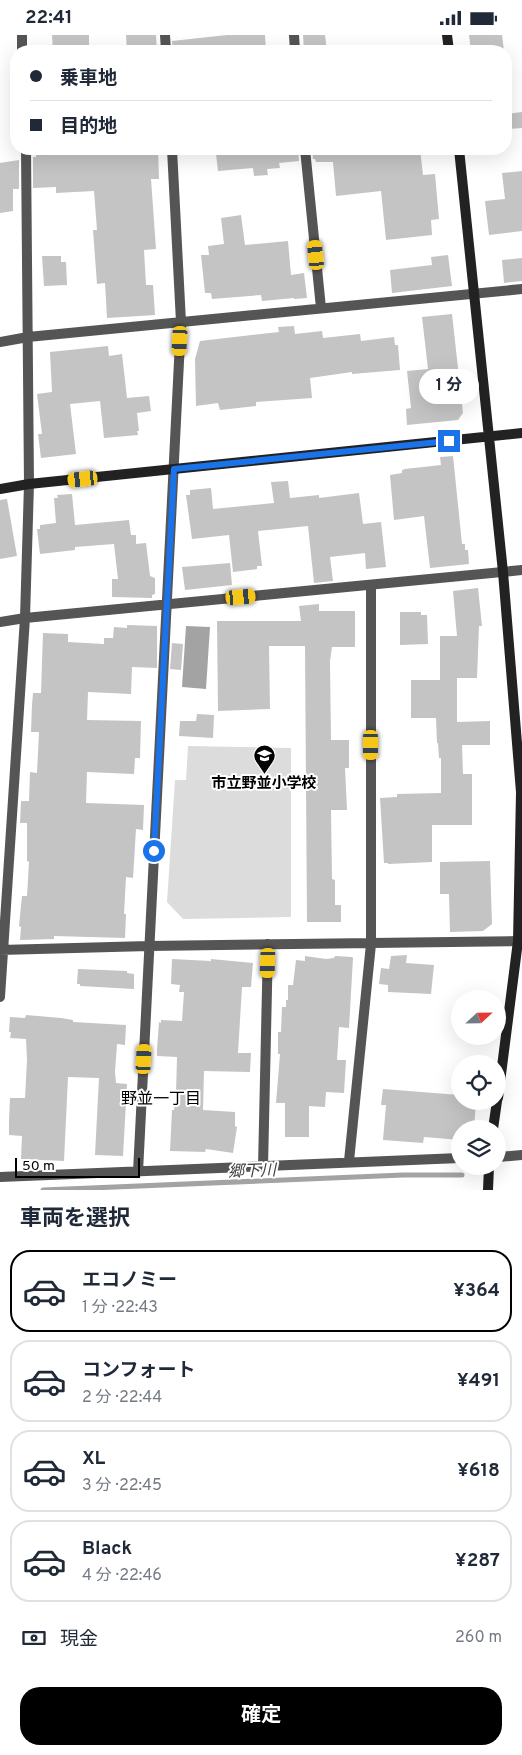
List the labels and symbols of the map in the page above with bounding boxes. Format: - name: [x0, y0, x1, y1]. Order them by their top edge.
- car: [306, 239, 325, 271]
- car: [171, 326, 188, 356]
- callout: 1 分: [419, 369, 479, 403]
- route end: [438, 430, 460, 452]
- car: [67, 470, 98, 488]
- car: [225, 588, 256, 606]
- car: [363, 730, 378, 760]
- school or university icon: 市立野並小学校: [252, 743, 276, 774]
- place label: 市立野並小学校: [211, 775, 317, 794]
- route start: [143, 840, 165, 862]
- car: [259, 948, 276, 978]
- north arrow: [451, 990, 506, 1045]
- car: [135, 1044, 152, 1074]
- district label: 野並一丁目: [121, 1090, 201, 1110]
- scale bar: [15, 1155, 140, 1178]
- water label: 郷下川: [228, 1161, 278, 1183]

